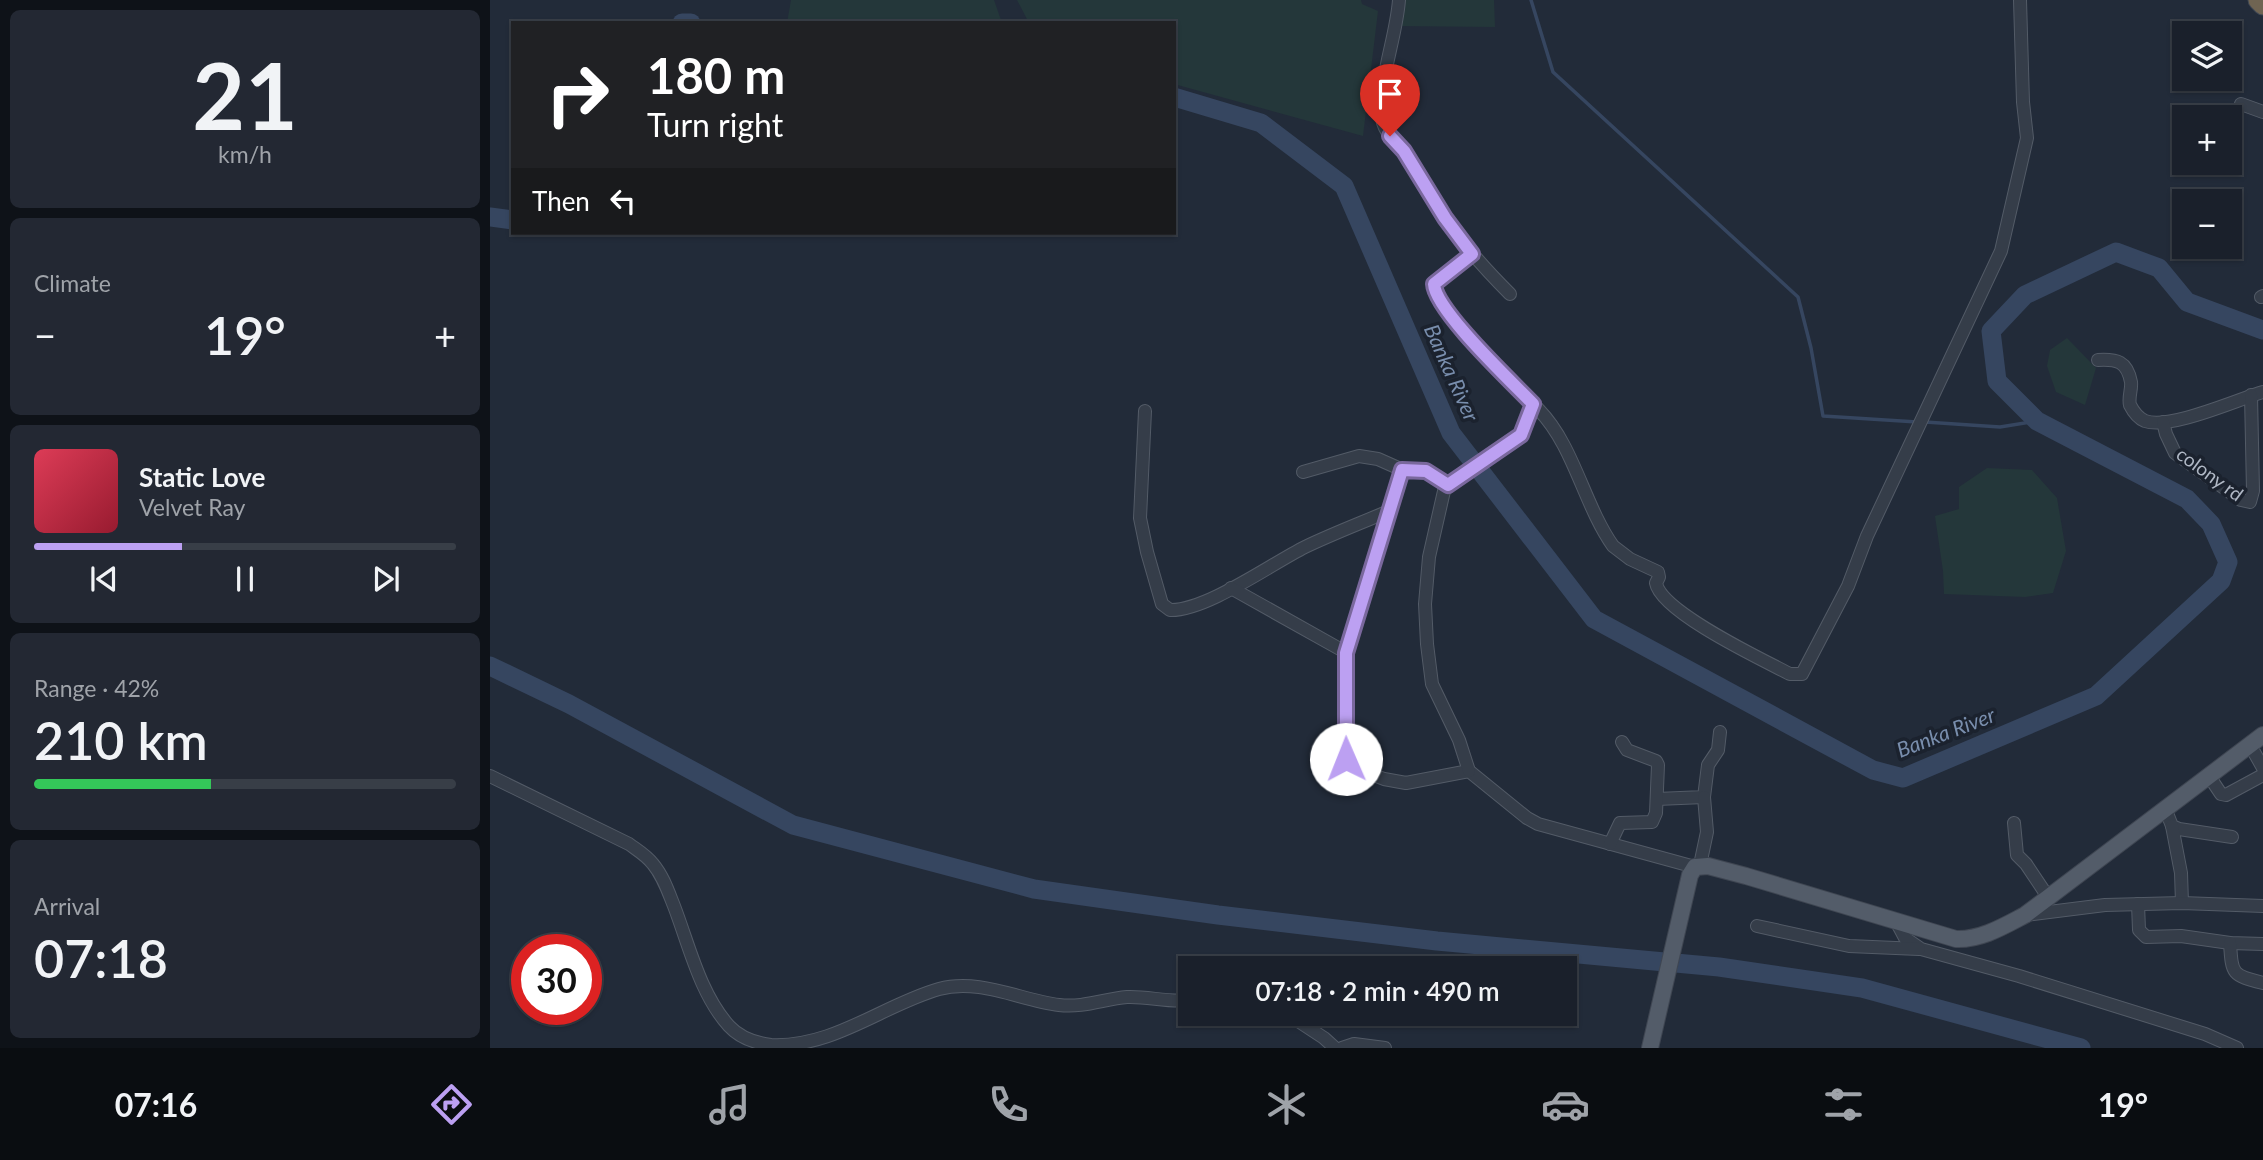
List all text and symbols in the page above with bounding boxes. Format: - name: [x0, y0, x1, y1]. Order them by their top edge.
- map controls: [2172, 21, 2242, 259]
- button: layers: [2172, 21, 2242, 91]
- text: 21: [192, 40, 298, 149]
- text: 180 m: [647, 46, 785, 104]
- icon: right: [532, 49, 623, 140]
- pin: [1360, 64, 1420, 136]
- icon: arrive: [1371, 75, 1409, 113]
- text: Turn right: [647, 105, 783, 144]
- button: +: [2172, 105, 2242, 175]
- text: km/h: [218, 140, 272, 168]
- icon: left: [604, 182, 642, 220]
- text: Then: [532, 185, 590, 217]
- button: −: [2172, 189, 2242, 259]
- text: Climate: [34, 269, 111, 297]
- text: 19°: [204, 304, 286, 366]
- text: −: [34, 312, 56, 358]
- text: +: [434, 312, 456, 358]
- water label: Banka River: [1420, 320, 1485, 425]
- street label: colony rd: [2173, 442, 2248, 505]
- text: Static Love: [139, 461, 266, 493]
- text: Velvet Ray: [139, 493, 245, 521]
- icon: previous: [85, 560, 123, 598]
- icon: pause: [226, 560, 264, 598]
- icon: next: [367, 560, 405, 598]
- text: Range · 42%: [34, 674, 159, 702]
- water label: Banka River: [1893, 701, 1999, 762]
- text: 210 km: [34, 709, 208, 771]
- position arrow: [1309, 722, 1383, 796]
- text: Arrival: [34, 892, 100, 920]
- text: 07:18: [34, 927, 168, 989]
- speed limit sign: 30: [511, 934, 602, 1025]
- text: 07:18 · 2 min · 490 m: [1255, 975, 1500, 1007]
- icon: directions: [427, 1080, 476, 1129]
- icon: music: [705, 1080, 754, 1129]
- icon: phone: [984, 1080, 1033, 1129]
- icon: climate: [1262, 1080, 1311, 1129]
- icon: car: [1541, 1080, 1590, 1129]
- icon: filters: [1819, 1080, 1868, 1129]
- text: 07:16: [115, 1085, 197, 1124]
- text: 19°: [2098, 1085, 2148, 1124]

